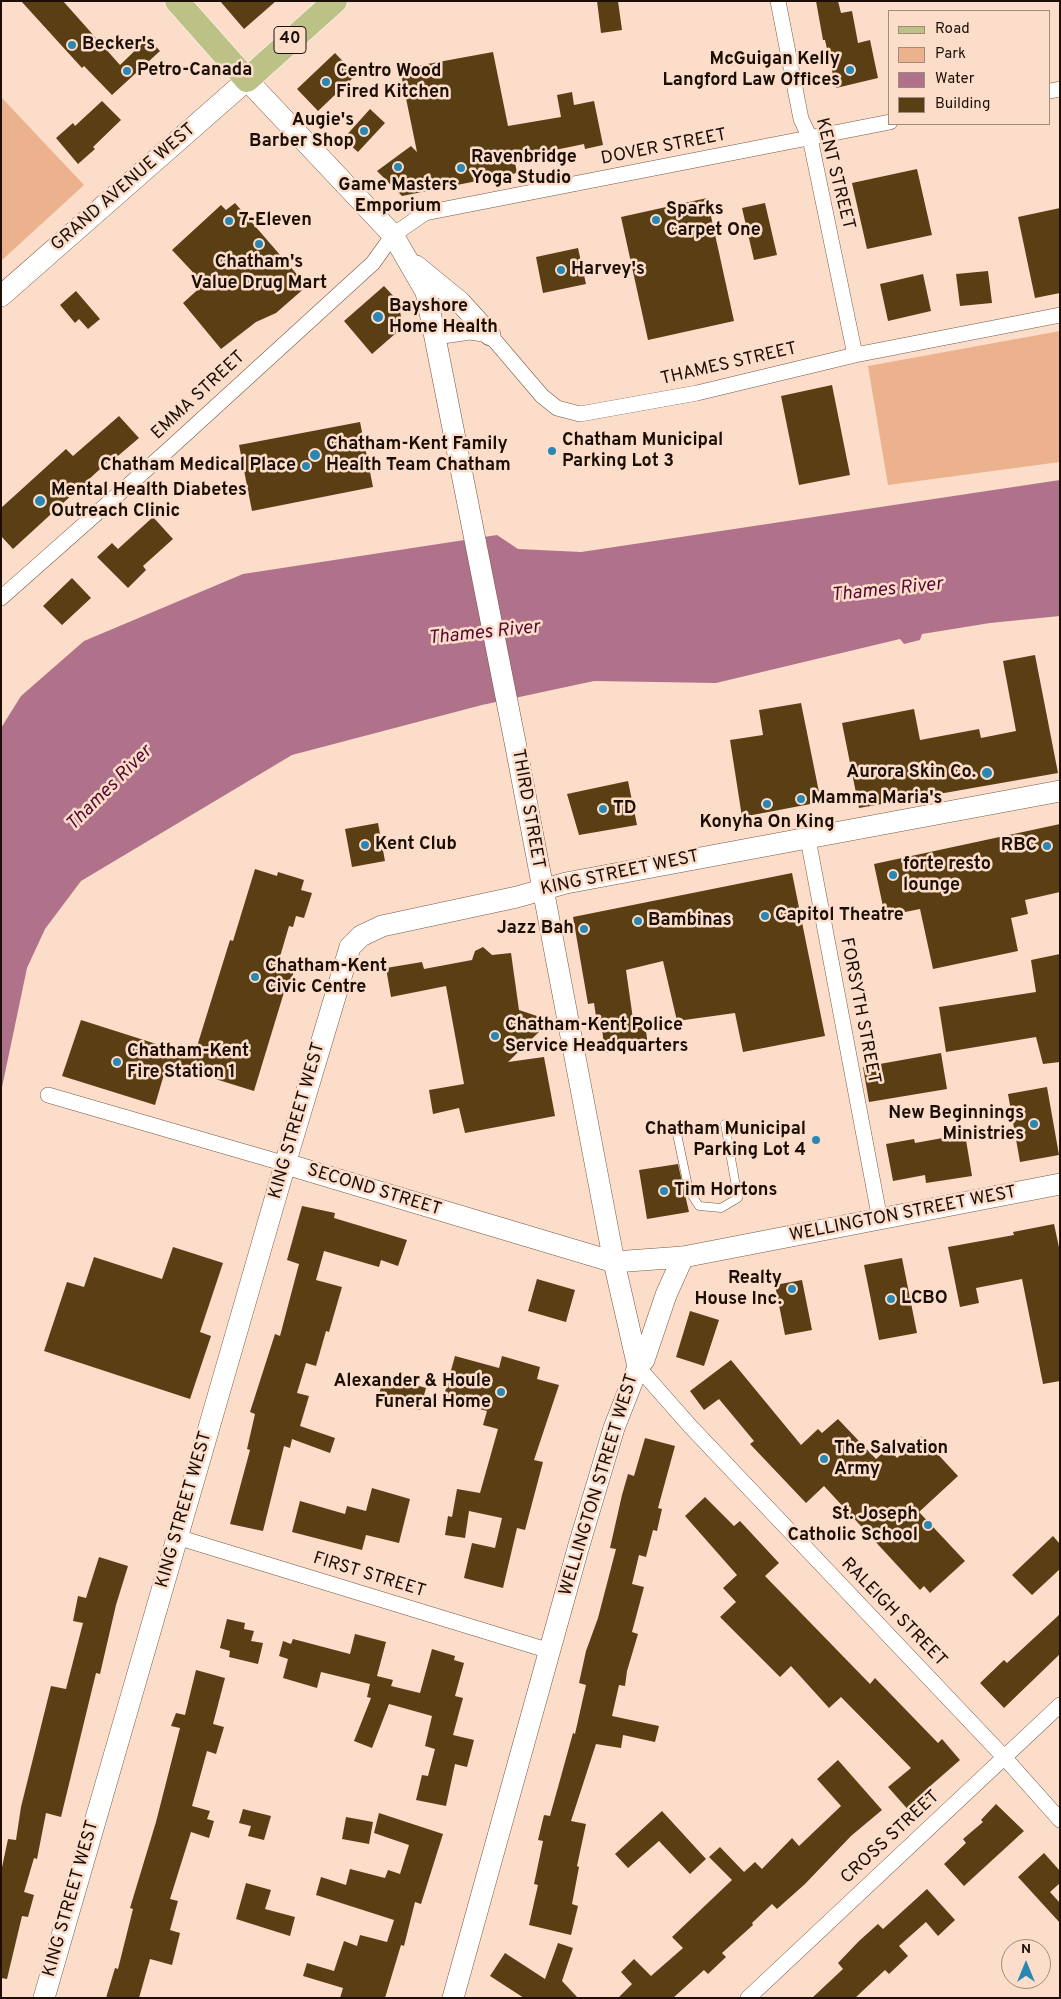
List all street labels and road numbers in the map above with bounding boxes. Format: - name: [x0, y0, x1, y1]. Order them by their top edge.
- road number: 40: [274, 26, 306, 54]
- street label: KENT STREET: [810, 116, 858, 232]
- street label: GRAND AVENUE WEST: [47, 119, 201, 257]
- street label: DOVER STREET: [599, 125, 729, 171]
- street label: THAMES STREET: [659, 339, 799, 391]
- street label: EMMA STREET: [148, 347, 250, 445]
- street label: THIRD STREET: [506, 747, 548, 871]
- street label: KING STREET WEST: [539, 847, 701, 901]
- street label: FORSYTH STREET: [834, 936, 884, 1086]
- street label: KING STREET WEST: [265, 1040, 331, 1202]
- street label: SECOND STREET: [304, 1160, 444, 1222]
- street label: WELLINGTON STREET WEST: [788, 1182, 1018, 1248]
- street label: WELLINGTON STREET WEST: [556, 1371, 644, 1599]
- street label: KING STREET WEST: [152, 1429, 218, 1591]
- street label: FIRST STREET: [310, 1549, 428, 1603]
- street label: RALEIGH STREET: [836, 1554, 950, 1672]
- street label: CROSS STREET: [837, 1787, 945, 1889]
- street label: KING STREET WEST: [39, 1818, 105, 1980]

